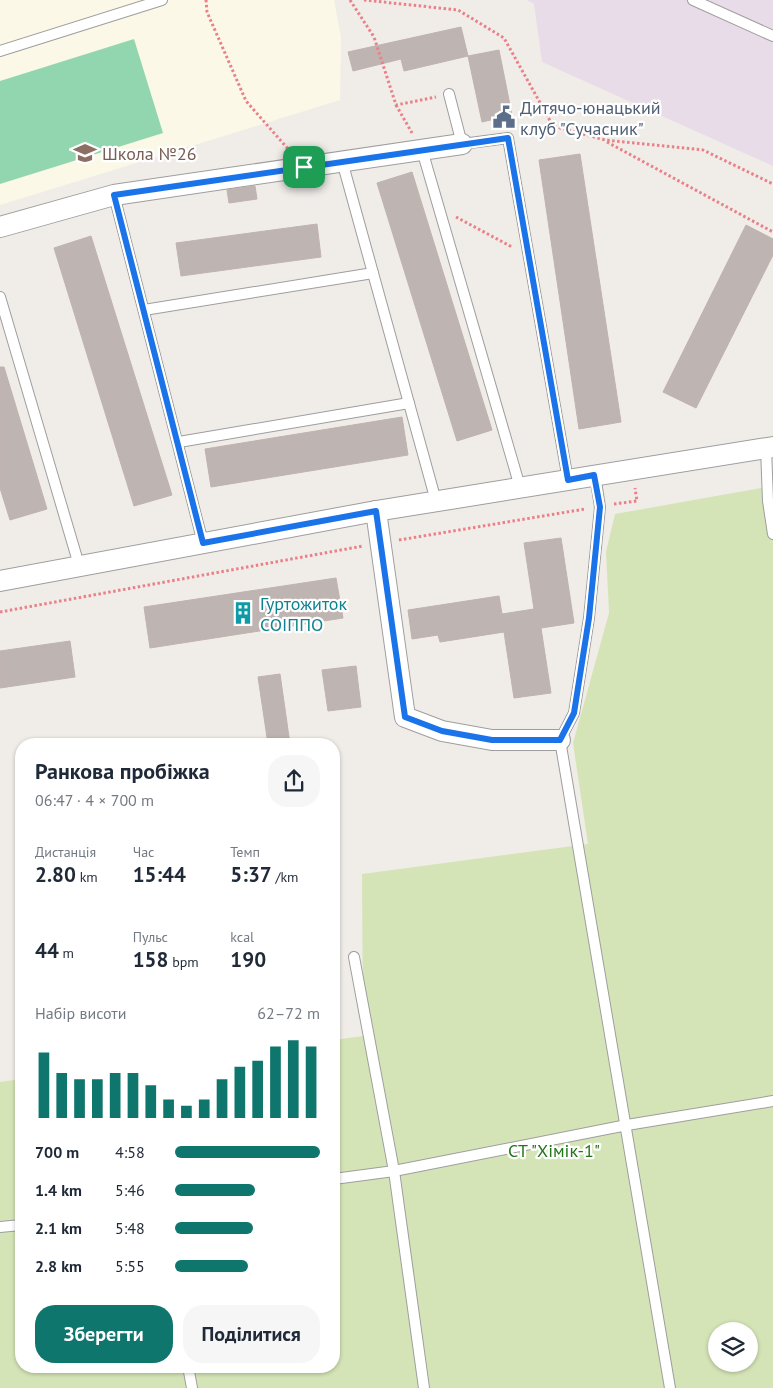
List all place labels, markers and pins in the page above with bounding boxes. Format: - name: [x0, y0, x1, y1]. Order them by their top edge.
- place label: Дитячо-юнацький клуб "Сучасник": [520, 96, 661, 140]
- public building icon: Дитячо-юнацький клуб "Сучасник": [491, 104, 517, 130]
- school or university icon: Школа №26: [72, 140, 98, 166]
- place label: Школа №26: [102, 142, 197, 165]
- pin: [283, 146, 325, 188]
- place label: Гуртожиток СОІППО: [260, 592, 347, 636]
- building icon: Гуртожиток СОІППО: [230, 600, 256, 626]

